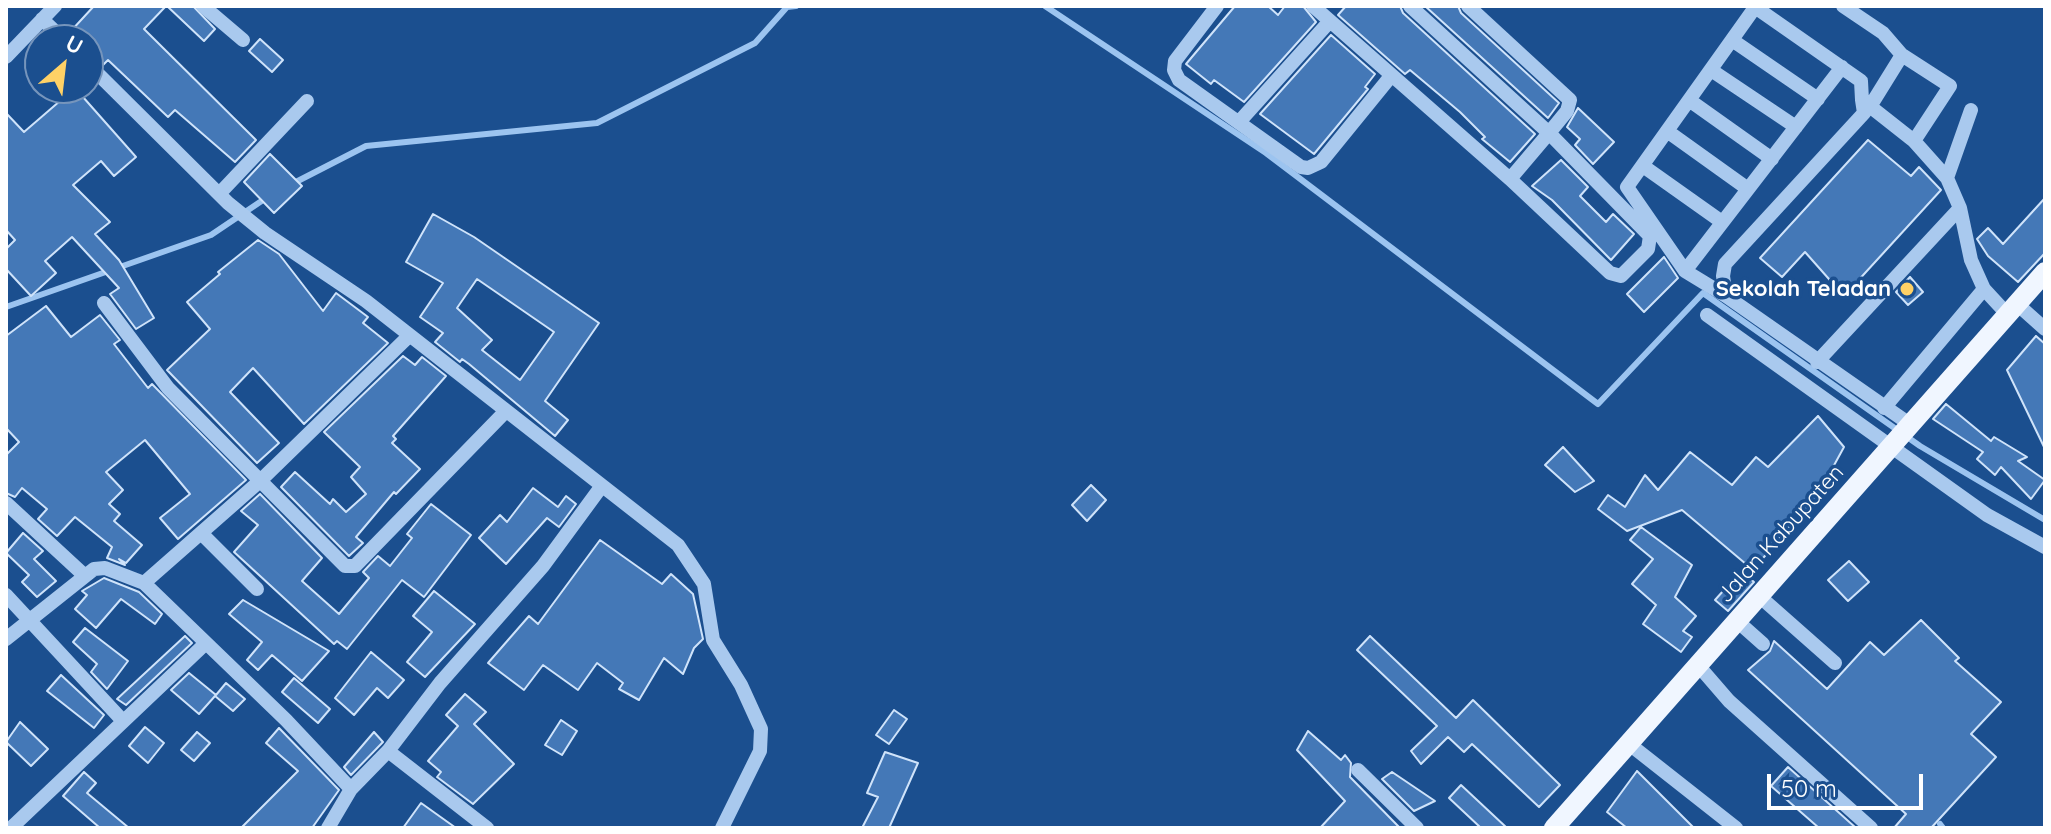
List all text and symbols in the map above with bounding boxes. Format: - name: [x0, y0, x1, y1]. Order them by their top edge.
- north arrow: [24, 24, 104, 104]
- text: U: [61, 29, 88, 61]
- place label: Sekolah Teladan: [1716, 276, 1891, 302]
- marker: Sekolah Teladan: [1898, 280, 1916, 298]
- street label: Jalan Kabupaten: [1712, 460, 1850, 608]
- scale bar: [1771, 758, 1927, 808]
- text: 50 m: [1781, 773, 1837, 803]

